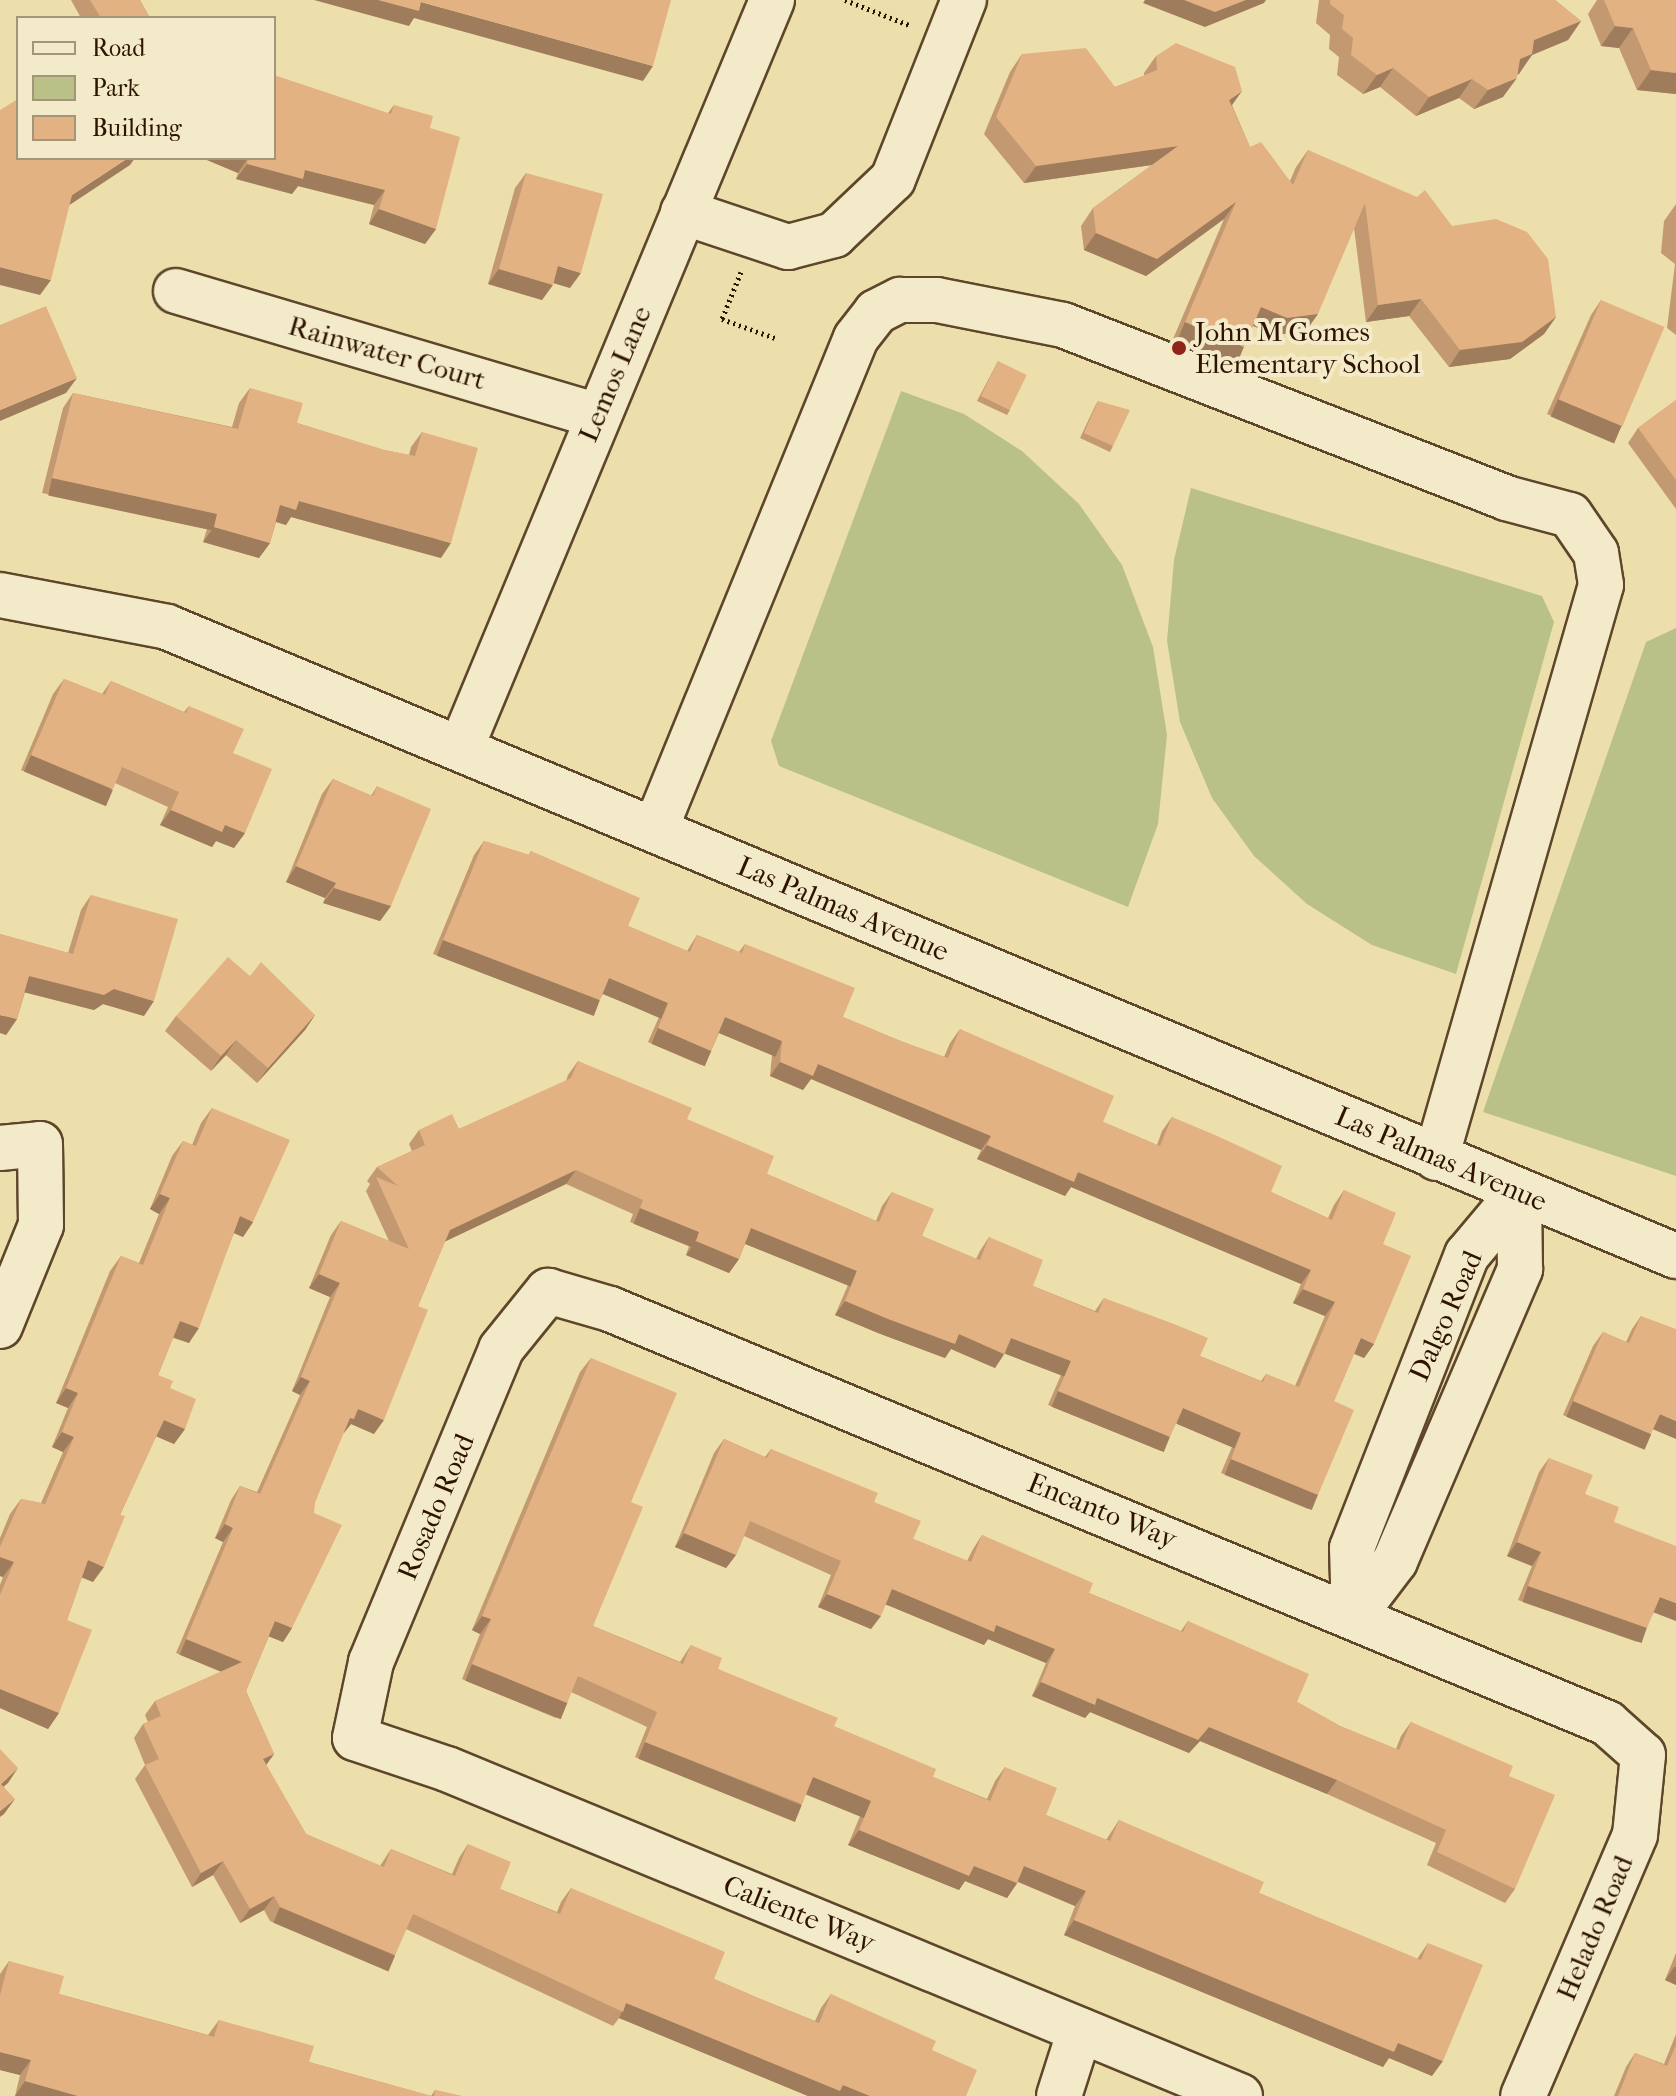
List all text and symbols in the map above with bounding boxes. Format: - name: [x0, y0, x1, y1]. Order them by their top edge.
- legend: [16, 16, 276, 160]
- text: Road: [92, 34, 145, 62]
- text: Park: [92, 74, 140, 102]
- text: Building: [92, 114, 182, 142]
- street label: Lemos Lane: [571, 301, 659, 447]
- street label: Rainwater Court: [285, 309, 489, 397]
- place label: John M Gomes Elementary School: [1195, 315, 1421, 381]
- marker: John M Gomes Elementary School: [1170, 339, 1188, 357]
- street label: Las Palmas Avenue: [732, 849, 954, 969]
- street label: Las Palmas Avenue: [1330, 1099, 1552, 1219]
- street label: Dalgo Road: [1402, 1246, 1490, 1386]
- street label: Rosado Road: [390, 1429, 482, 1585]
- street label: Encanto Way: [1023, 1466, 1181, 1556]
- street label: Helado Road: [1549, 1851, 1641, 2005]
- street label: Caliente Way: [718, 1868, 880, 1960]

